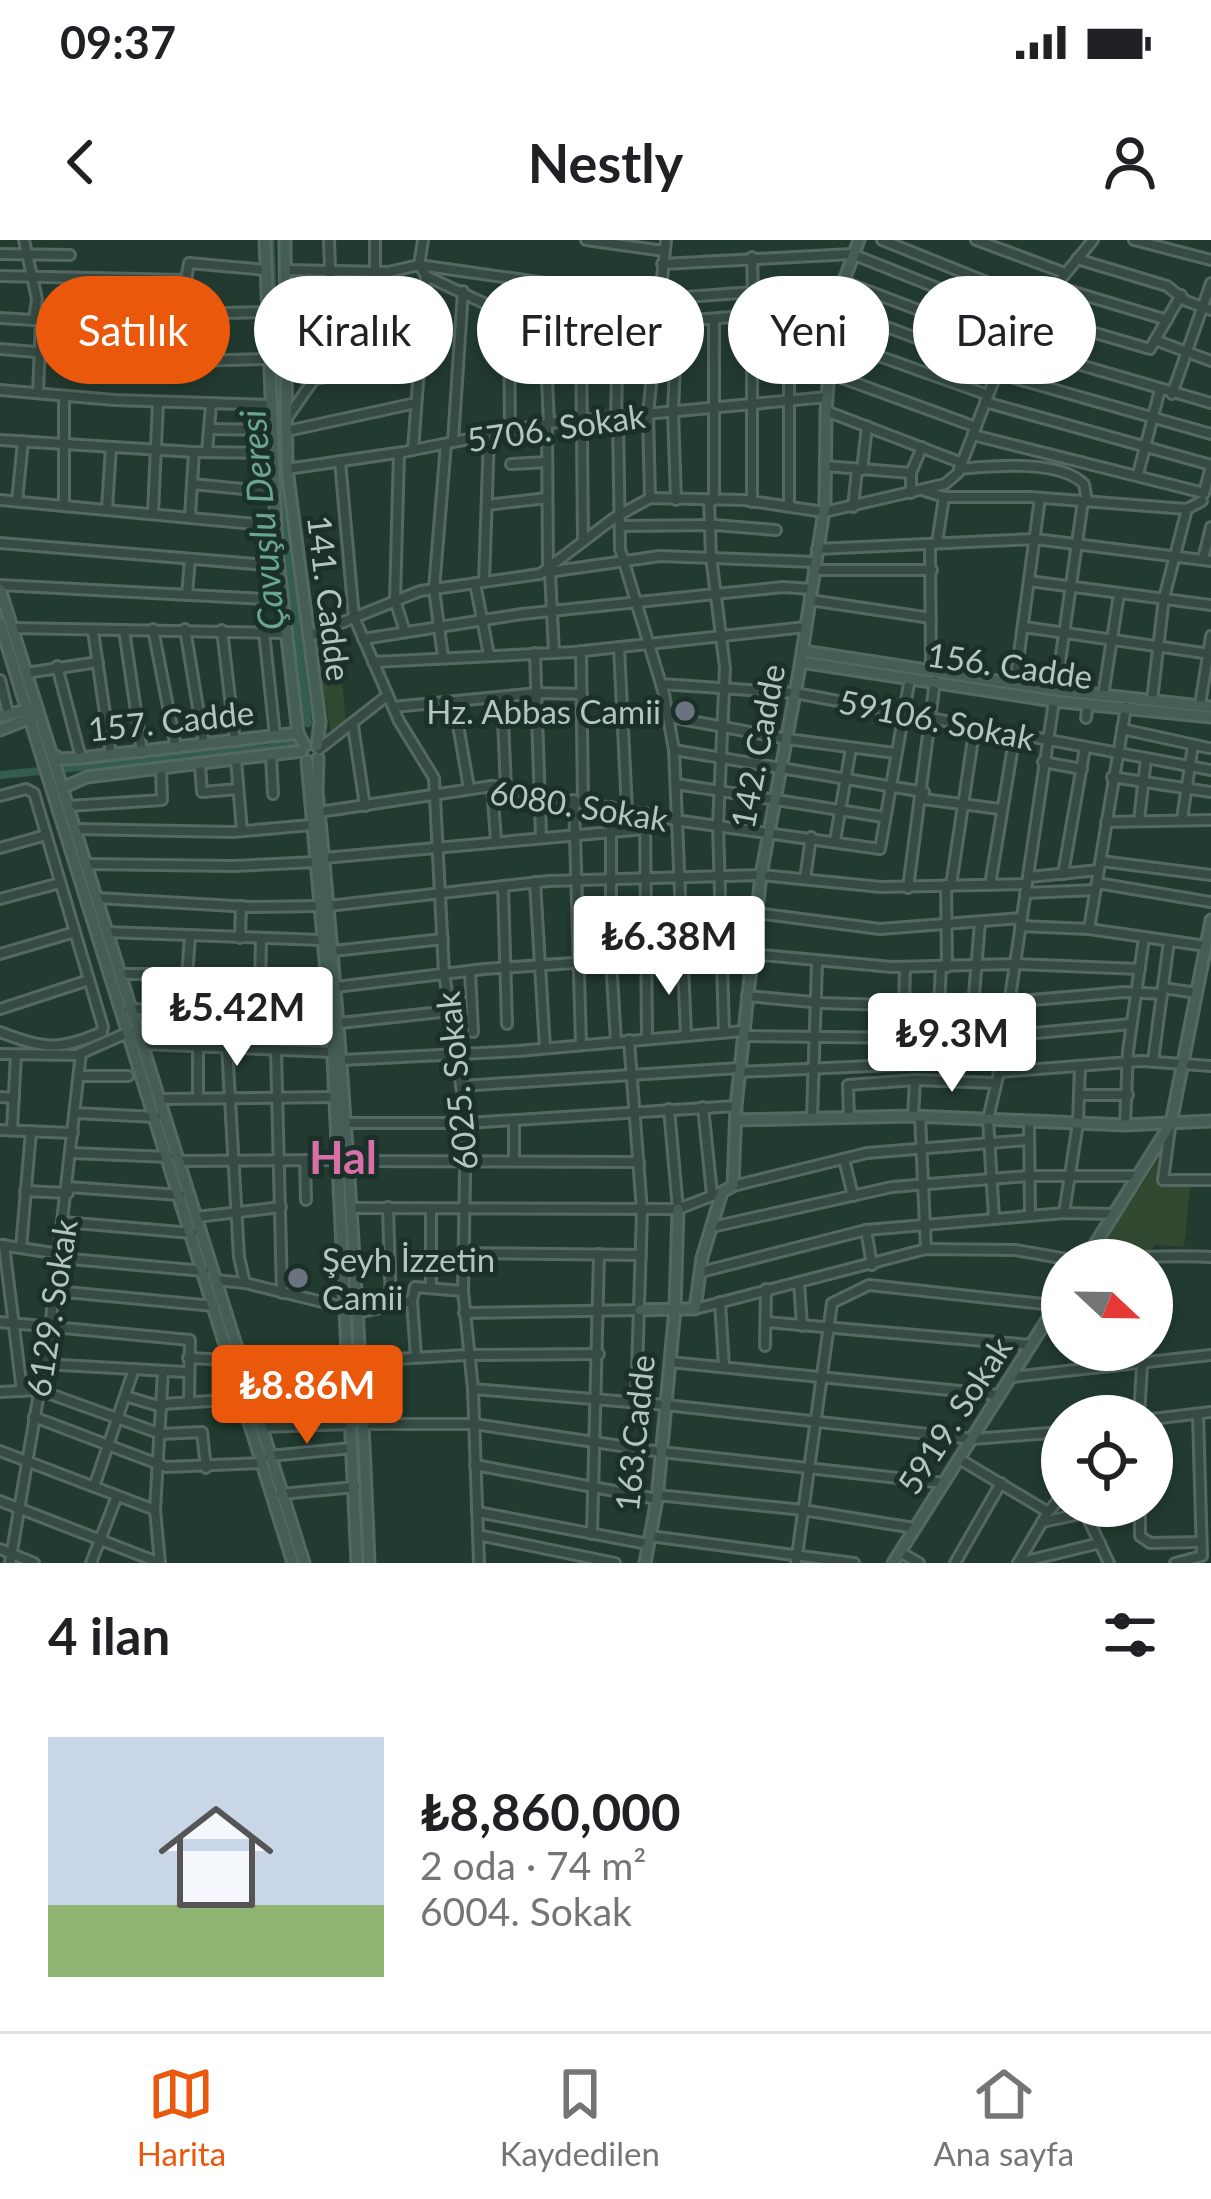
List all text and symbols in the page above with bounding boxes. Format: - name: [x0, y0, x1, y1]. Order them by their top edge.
- text: 09:37: [60, 15, 176, 69]
- icon: back: [48, 129, 114, 195]
- icon: person: [1097, 129, 1163, 195]
- text: Nestly: [528, 130, 683, 195]
- chip: Satılık: [36, 276, 230, 384]
- chip: Kiralık: [254, 276, 453, 384]
- chip: Filtreler: [477, 276, 704, 384]
- chip: Yeni: [728, 276, 889, 384]
- chip: Daire: [913, 276, 1096, 384]
- street label: 5706. Sokak: [464, 395, 648, 459]
- water label: Çavuşlu Deresi: [229, 408, 293, 632]
- street label: 141. Cadde: [300, 513, 360, 683]
- street label: 156. Cadde: [925, 634, 1095, 696]
- street label: 142. Cadde: [721, 660, 793, 832]
- street label: 59106. Sokak: [836, 680, 1038, 758]
- street label: 157. Cadde: [86, 691, 256, 749]
- place label: Hz. Abbas Camii: [426, 691, 661, 731]
- marker: Hz. Abbas Camii: [672, 698, 698, 724]
- street label: 6080. Sokak: [487, 771, 671, 839]
- pin: ₺6.38M: [571, 896, 767, 998]
- text: ₺6.38M: [601, 912, 737, 958]
- pin: ₺5.42M: [139, 967, 335, 1069]
- text: ₺5.42M: [169, 983, 305, 1029]
- street label: 6025. Sokak: [427, 990, 485, 1172]
- pin: ₺9.3M: [868, 993, 1036, 1095]
- text: ₺9.3M: [895, 1009, 1009, 1055]
- district label: Hal: [309, 1130, 377, 1184]
- street label: 6129. Sokak: [17, 1216, 85, 1400]
- place label: Şeyh İzzetin Camii: [322, 1239, 495, 1317]
- north arrow: [1041, 1239, 1173, 1371]
- map controls: [1041, 1239, 1173, 1527]
- marker: Şeyh İzzetin Camii: [285, 1265, 311, 1291]
- street label: 5919. Sokak: [888, 1329, 1020, 1501]
- pin: ₺8.86M: [209, 1345, 405, 1447]
- street label: 163.Cadde: [606, 1353, 662, 1513]
- text: ₺8.86M: [239, 1361, 375, 1407]
- button: locate: [1041, 1395, 1173, 1527]
- icon: filters: [1097, 1602, 1163, 1668]
- text: 4 ilan: [48, 1605, 170, 1666]
- text: ₺8,860,000: [420, 1781, 681, 1842]
- icon: home: [144, 1785, 288, 1929]
- text: 2 oda · 74 m²: [420, 1842, 646, 1888]
- text: 6004. Sokak: [420, 1888, 632, 1934]
- tab: Harita: [137, 2061, 226, 2173]
- tab: Kaydedilen: [500, 2061, 660, 2173]
- tab: Ana sayfa: [933, 2061, 1074, 2173]

